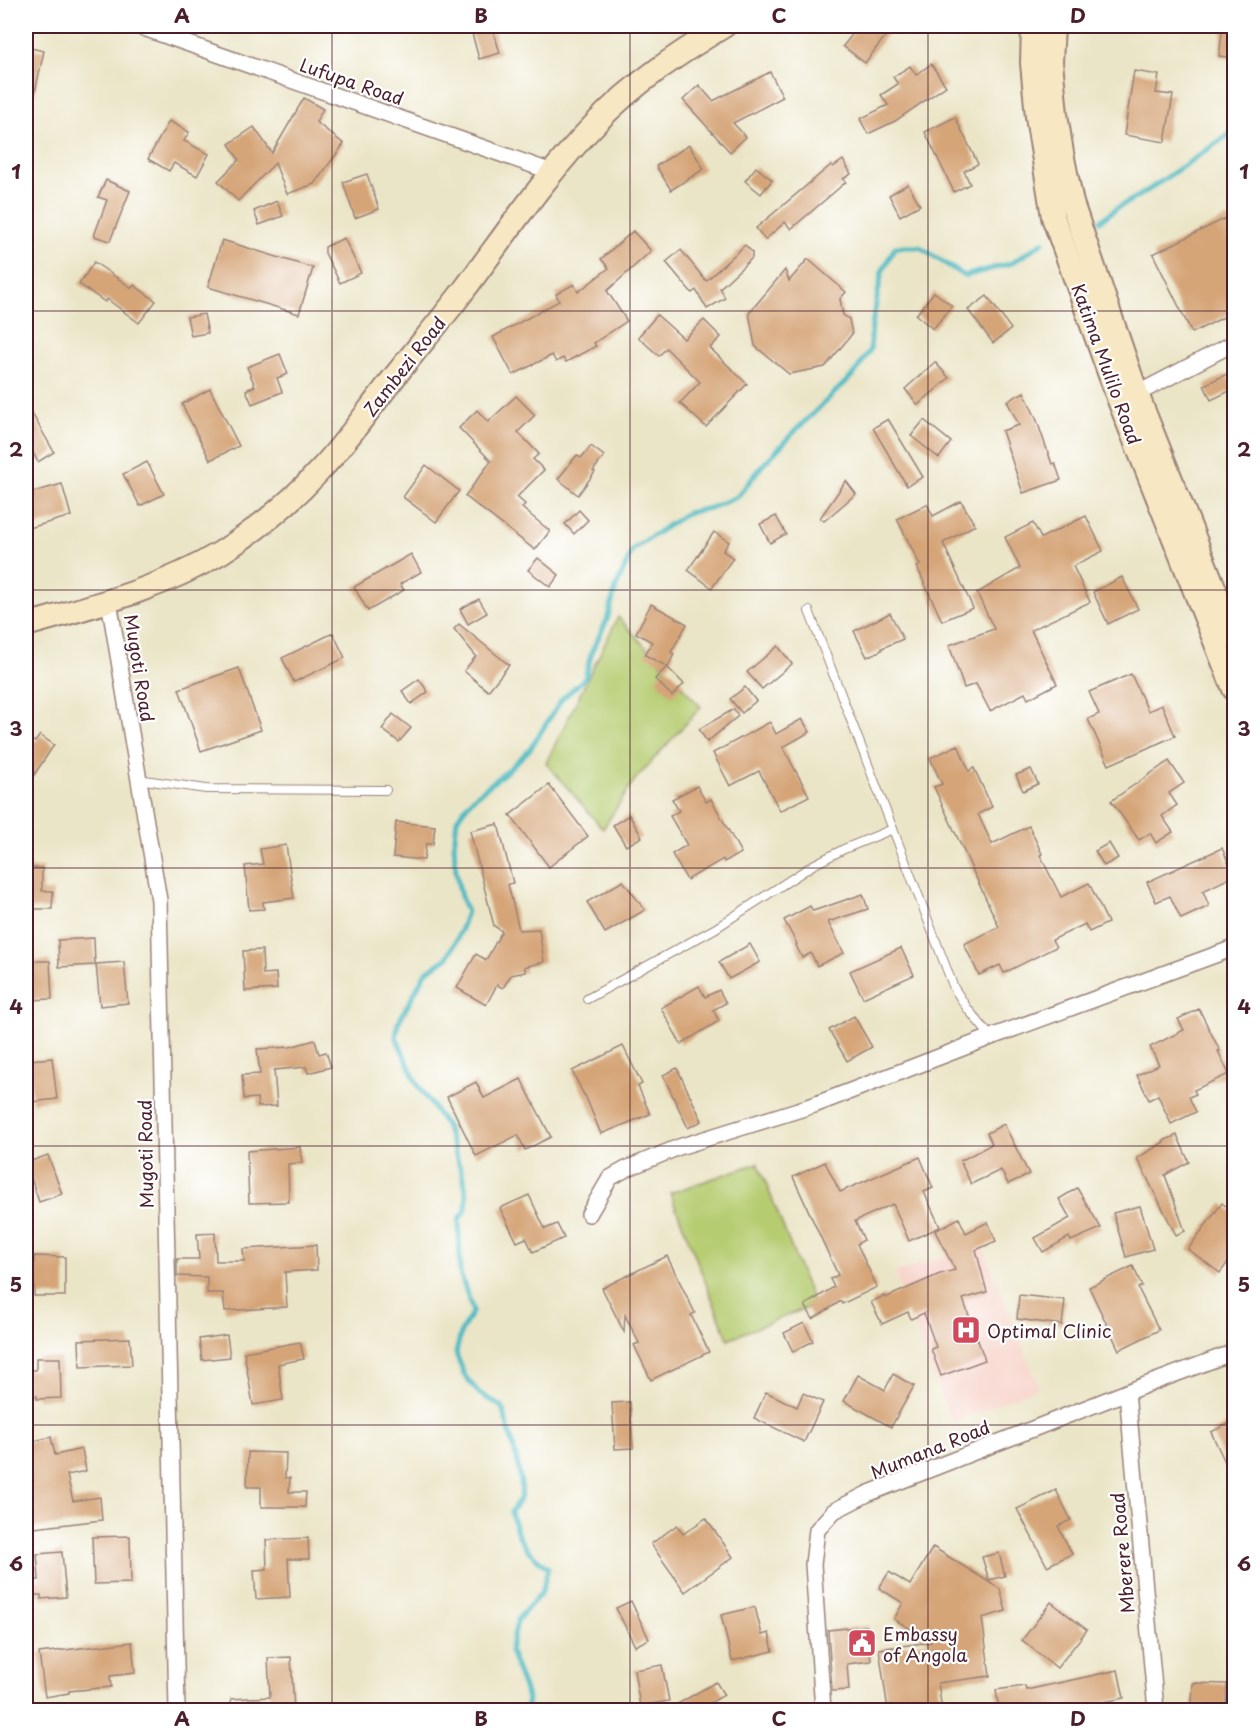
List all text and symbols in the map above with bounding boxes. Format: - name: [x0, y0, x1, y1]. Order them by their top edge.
- text: A: [174, 0, 190, 30]
- text: B: [474, 0, 488, 30]
- text: C: [771, 0, 787, 30]
- text: D: [1070, 0, 1086, 30]
- street label: Lufupa Road: [296, 51, 408, 111]
- text: 1: [11, 156, 21, 186]
- text: 1: [1239, 156, 1249, 186]
- street label: Katima Mulilo Road: [1065, 280, 1149, 448]
- street label: Zambezi Road: [356, 310, 452, 422]
- text: 2: [9, 434, 23, 464]
- text: 2: [1237, 434, 1251, 464]
- street label: Mugoti Road: [118, 612, 162, 724]
- text: 3: [9, 713, 23, 743]
- text: 3: [1237, 713, 1251, 743]
- text: 4: [9, 991, 23, 1021]
- text: 4: [1237, 991, 1251, 1021]
- street label: Mugoti Road: [131, 1099, 159, 1209]
- text: 5: [10, 1269, 22, 1299]
- text: 5: [1238, 1269, 1250, 1299]
- hospital icon: Optimal Clinic: [950, 1314, 982, 1346]
- place label: Optimal Clinic: [987, 1317, 1111, 1344]
- street label: Mumana Road: [866, 1413, 994, 1485]
- street label: Mberere Road: [1103, 1491, 1141, 1615]
- text: 6: [9, 1548, 23, 1578]
- text: 6: [1237, 1548, 1251, 1578]
- place label: Embassy of Angola: [883, 1620, 968, 1668]
- public building icon: Embassy of Angola: [846, 1627, 878, 1659]
- text: A: [174, 1703, 190, 1733]
- text: B: [474, 1703, 488, 1733]
- text: C: [771, 1703, 787, 1733]
- text: D: [1070, 1703, 1086, 1733]

